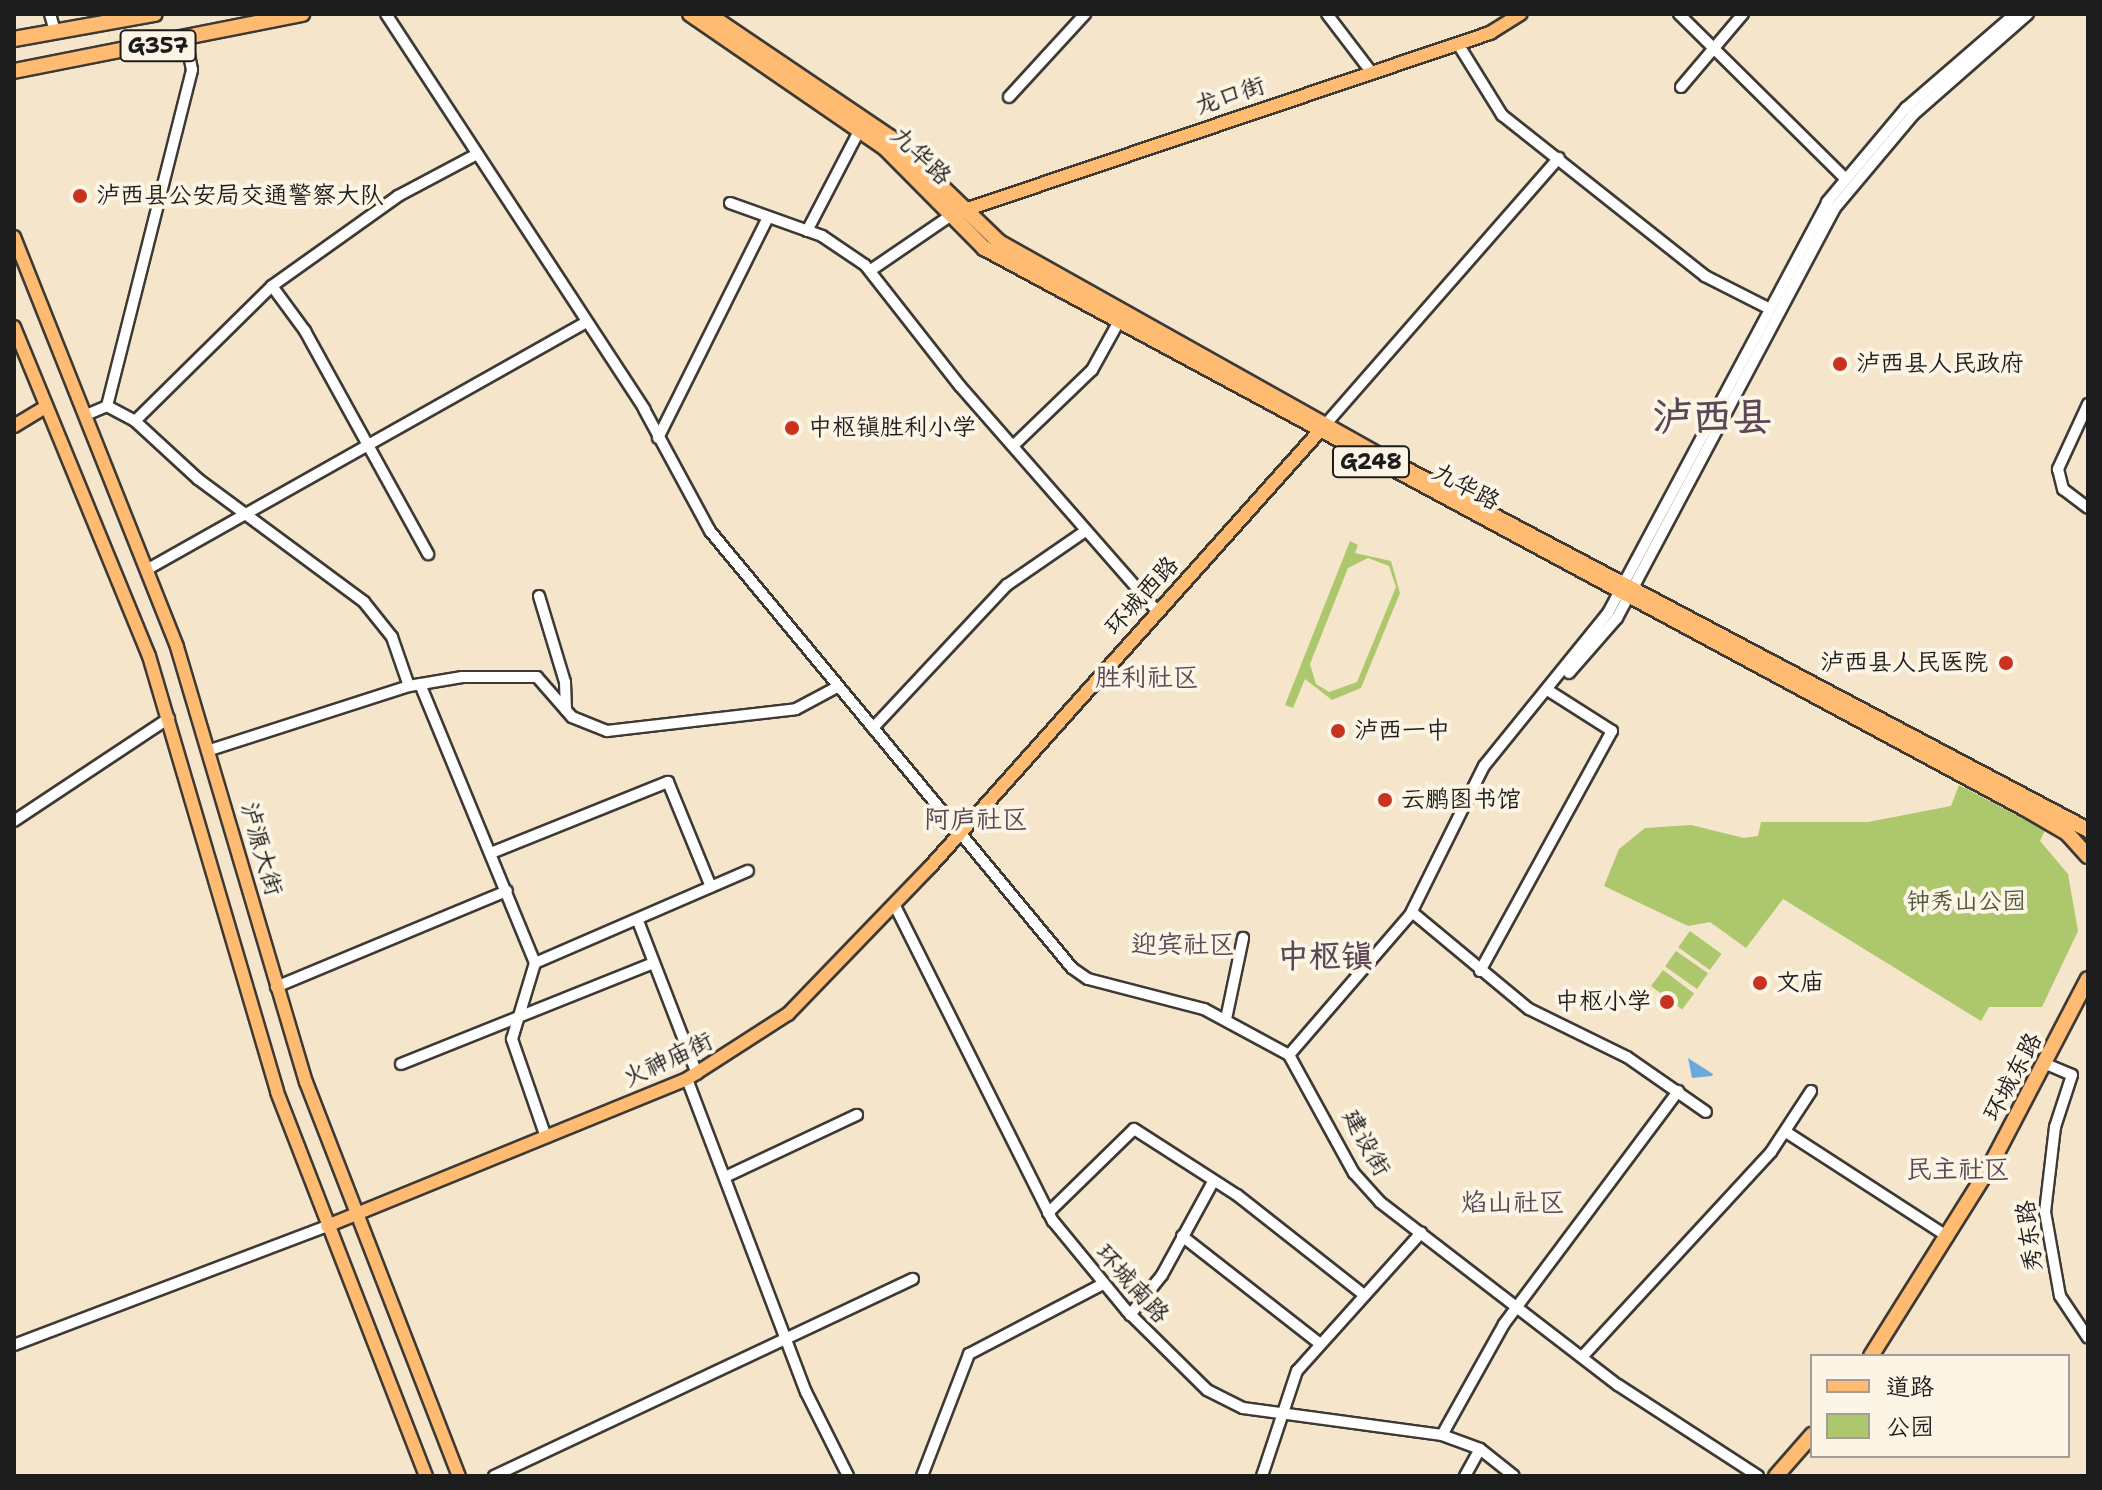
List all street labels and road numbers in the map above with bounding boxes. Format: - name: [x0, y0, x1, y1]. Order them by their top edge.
- road number: G357: [118, 28, 198, 64]
- street label: 龙口街: [1191, 71, 1269, 121]
- street label: 九华路: [885, 121, 957, 191]
- road number: G248: [1331, 444, 1411, 480]
- street label: 九华路: [1427, 457, 1505, 517]
- street label: 环城西路: [1099, 551, 1185, 641]
- street label: 泸源大街: [234, 799, 288, 899]
- street label: 火神庙街: [618, 1027, 718, 1093]
- street label: 环城东路: [1978, 1028, 2048, 1126]
- street label: 建设街: [1336, 1105, 1396, 1181]
- street label: 秀东路: [2011, 1199, 2049, 1273]
- street label: 环城南路: [1089, 1239, 1175, 1329]

